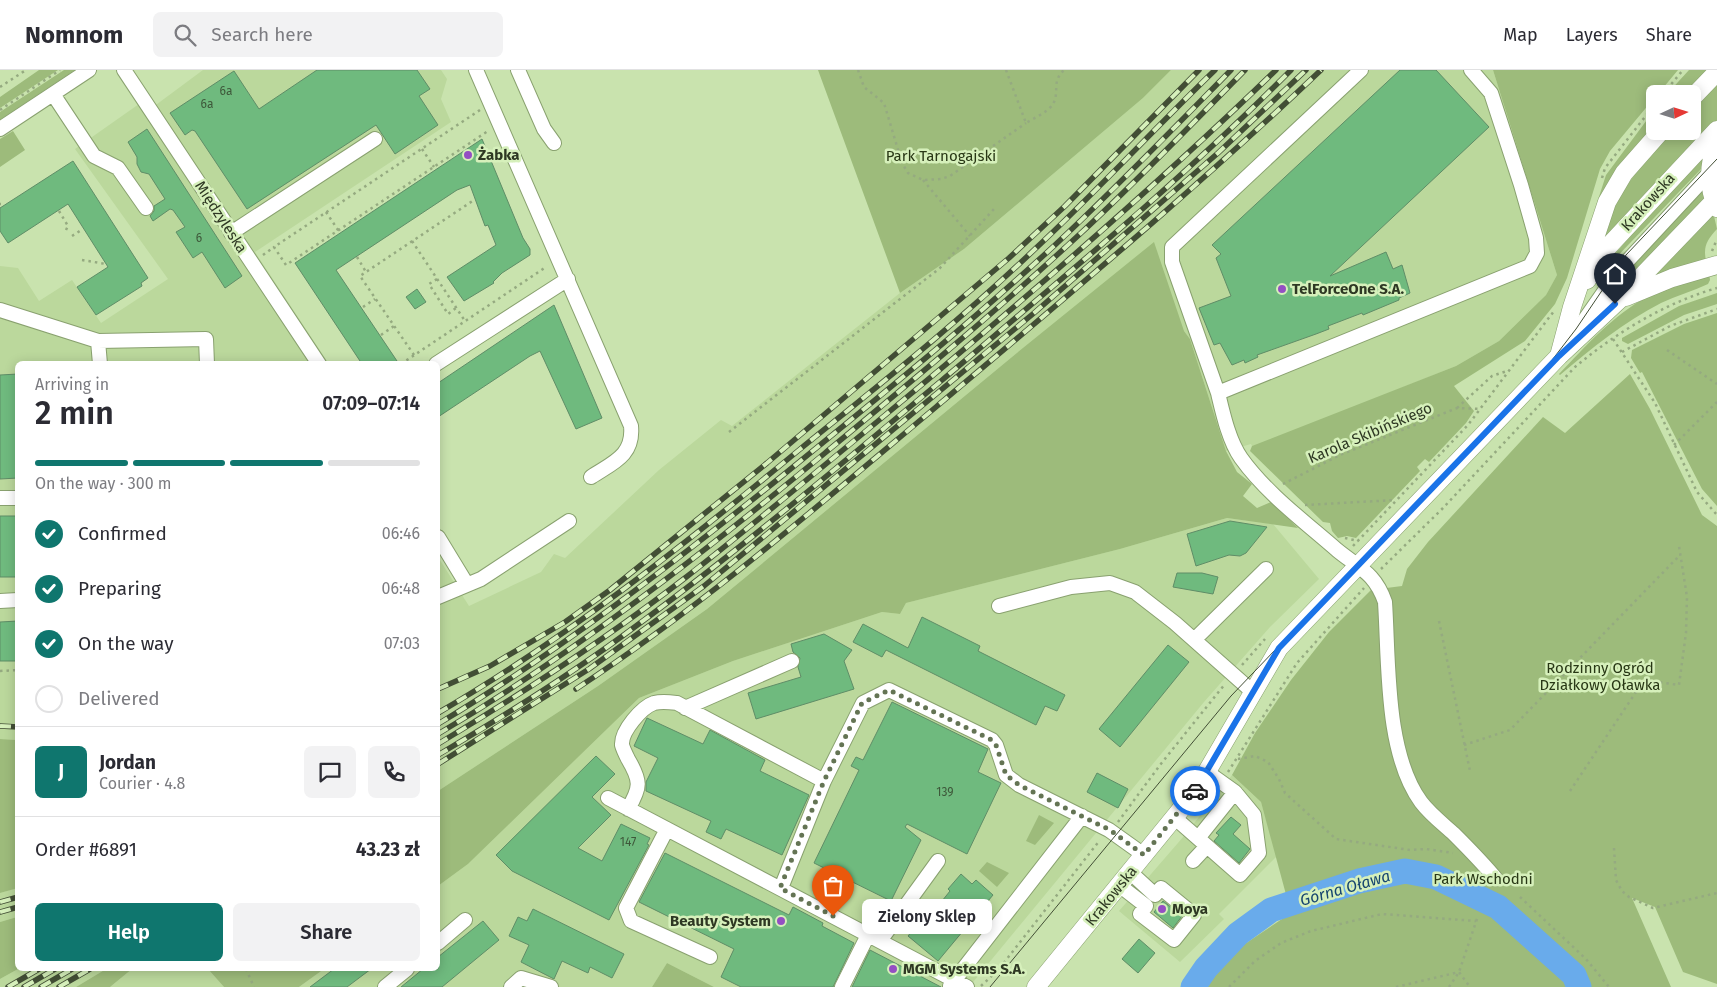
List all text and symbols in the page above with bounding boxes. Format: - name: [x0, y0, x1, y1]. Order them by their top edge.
- search box: [153, 12, 503, 57]
- text: Nomnom: [25, 21, 123, 49]
- icon: search: [171, 21, 199, 49]
- text: Search here: [211, 23, 313, 46]
- text: Map: [1503, 24, 1538, 46]
- text: Layers: [1566, 24, 1618, 46]
- text: Share: [1646, 24, 1692, 46]
- house number: 6a: [220, 84, 232, 98]
- north arrow: [1646, 85, 1701, 140]
- map controls: [1646, 85, 1701, 140]
- house number: 6a: [201, 97, 213, 111]
- place label: Żabka: [478, 146, 519, 164]
- park label: Park Tarnogajski: [886, 147, 996, 165]
- marker: Żabka: [462, 149, 474, 161]
- street label: Krakowska: [1617, 169, 1679, 235]
- street label: Międzyleska: [191, 178, 251, 256]
- house number: 6: [196, 231, 202, 245]
- pin: [1594, 253, 1636, 304]
- icon: home: [1601, 260, 1629, 288]
- place label: TelForceOne S.A.: [1292, 280, 1404, 298]
- marker: TelForceOne S.A.: [1276, 283, 1288, 295]
- text: Arriving in: [35, 375, 109, 394]
- text: 07:09–07:14: [322, 392, 420, 415]
- text: 2 min: [35, 394, 114, 432]
- street label: Karola Skibińskiego: [1305, 399, 1435, 467]
- text: On the way · 300 m: [35, 474, 172, 493]
- icon: check: [35, 520, 63, 548]
- text: Confirmed: [78, 522, 167, 545]
- text: 06:46: [382, 524, 420, 543]
- icon: check: [35, 575, 63, 603]
- text: Preparing: [78, 577, 161, 600]
- text: 06:48: [381, 579, 420, 598]
- icon: check: [35, 630, 63, 658]
- text: On the way: [78, 632, 174, 655]
- text: 07:03: [384, 634, 420, 653]
- park label: Rodzinny Ogród Działkowy Oławka: [1540, 659, 1660, 694]
- text: Delivered: [78, 687, 160, 710]
- button: chat: [304, 746, 356, 798]
- button: phone: [368, 746, 420, 798]
- text: Jordan: [99, 751, 156, 774]
- text: J: [58, 760, 64, 783]
- courier: [1170, 766, 1220, 816]
- text: Courier · 4.8: [99, 774, 185, 793]
- icon: car: [1181, 777, 1209, 805]
- house number: 139: [936, 785, 954, 799]
- house number: 147: [620, 835, 636, 849]
- text: Order #6891: [35, 838, 137, 861]
- text: 43.23 zł: [356, 838, 420, 861]
- street label: Krakowska: [1081, 862, 1141, 930]
- pin: [812, 865, 854, 916]
- water label: Górna Oława: [1298, 866, 1392, 910]
- park label: Park Wschodni: [1433, 870, 1533, 888]
- icon: bag: [819, 872, 847, 900]
- callout: Zielony Sklep: [863, 898, 993, 934]
- place label: Moya: [1172, 900, 1208, 918]
- button: Help: [35, 903, 223, 961]
- button: Share: [233, 903, 420, 961]
- marker: Moya: [1156, 903, 1168, 915]
- text: Zielony Sklep: [878, 907, 976, 926]
- place label: Beauty System: [670, 912, 771, 930]
- marker: Beauty System: [775, 915, 787, 927]
- place label: MGM Systems S.A.: [903, 960, 1026, 978]
- marker: MGM Systems S.A.: [887, 963, 899, 975]

